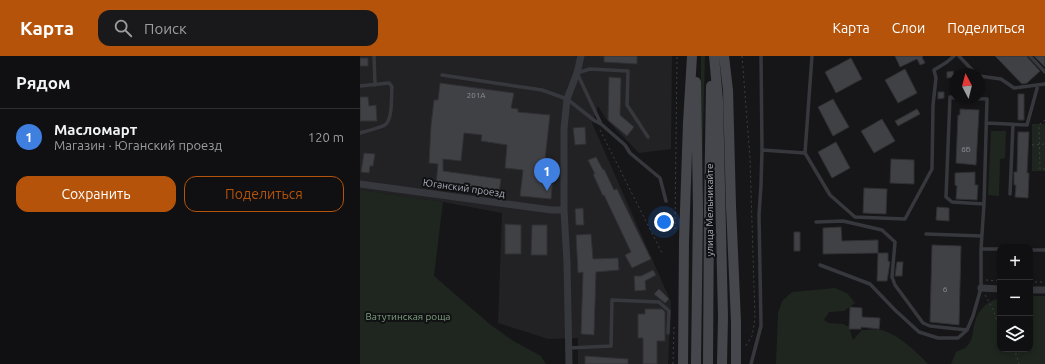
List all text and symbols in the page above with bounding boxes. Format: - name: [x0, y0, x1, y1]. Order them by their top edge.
- search box: [98, 10, 378, 46]
- text: Карта: [20, 17, 74, 39]
- icon: search: [112, 17, 134, 39]
- text: Поиск: [144, 20, 187, 37]
- text: Карта: [832, 20, 870, 36]
- text: Слои: [892, 20, 925, 36]
- text: Поделиться: [947, 20, 1025, 36]
- north arrow: [949, 68, 985, 104]
- text: Рядом: [16, 73, 71, 92]
- house number: 201А: [467, 91, 486, 100]
- text: Масломарт: [54, 121, 137, 138]
- text: 1: [25, 130, 33, 144]
- text: 120 m: [308, 130, 344, 144]
- text: Магазин · Юганский проезд: [54, 138, 222, 152]
- house number: 6Б: [961, 145, 971, 154]
- pin: 1: [534, 158, 560, 191]
- street label: улица Мельникайте: [704, 164, 715, 256]
- button: Сохранить: [16, 176, 176, 212]
- button: Поделиться: [184, 176, 344, 212]
- street label: Юганский проезд: [422, 177, 506, 199]
- your location: [654, 212, 674, 232]
- map controls: [997, 244, 1033, 352]
- button: +: [997, 244, 1033, 280]
- button: −: [997, 280, 1033, 316]
- house number: 6: [943, 285, 948, 294]
- park label: Ватутинская роща: [365, 311, 451, 322]
- button: layers: [997, 316, 1033, 352]

